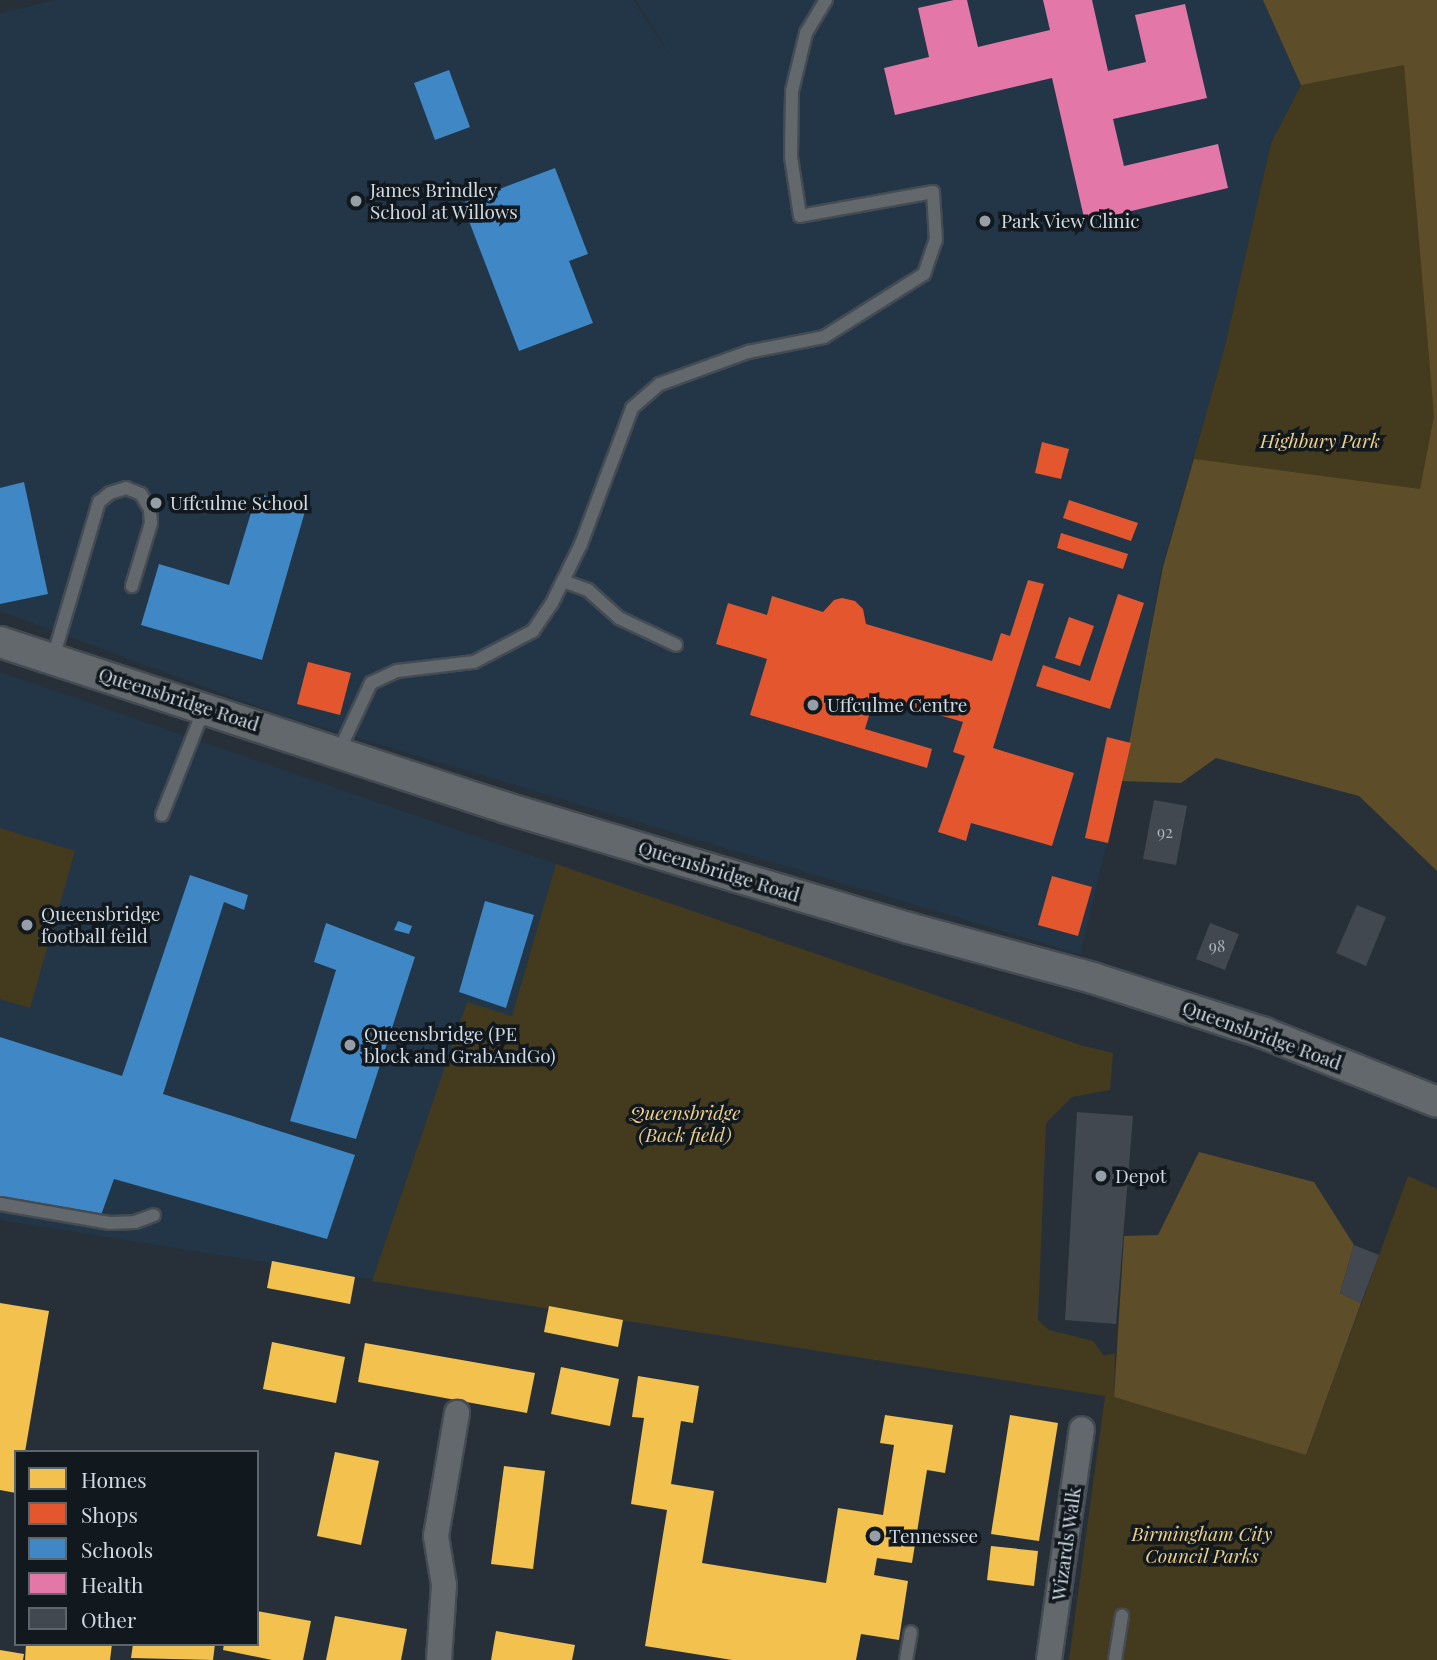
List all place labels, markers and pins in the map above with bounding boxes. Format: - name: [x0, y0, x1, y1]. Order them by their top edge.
- place label: James Brindley School at Willows: [370, 179, 519, 223]
- marker: James Brindley School at Willows: [348, 193, 364, 209]
- place label: Park View Clinic: [1001, 210, 1141, 232]
- marker: Park View Clinic: [975, 211, 995, 231]
- place label: Uffculme School: [170, 492, 309, 514]
- marker: Uffculme School: [148, 495, 164, 511]
- place label: Uffculme Centre: [827, 694, 967, 716]
- marker: Uffculme Centre: [805, 697, 821, 713]
- place label: Queensbridge football feild: [41, 903, 160, 947]
- marker: Queensbridge football feild: [19, 917, 35, 933]
- place label: Queensbridge (PE block and GrabAndGo): [364, 1023, 556, 1067]
- marker: Queensbridge (PE block and GrabAndGo): [342, 1037, 358, 1053]
- place label: Depot: [1115, 1165, 1167, 1187]
- marker: Depot: [1093, 1168, 1109, 1184]
- place label: Tennessee: [889, 1525, 978, 1547]
- marker: Tennessee: [867, 1528, 883, 1544]

